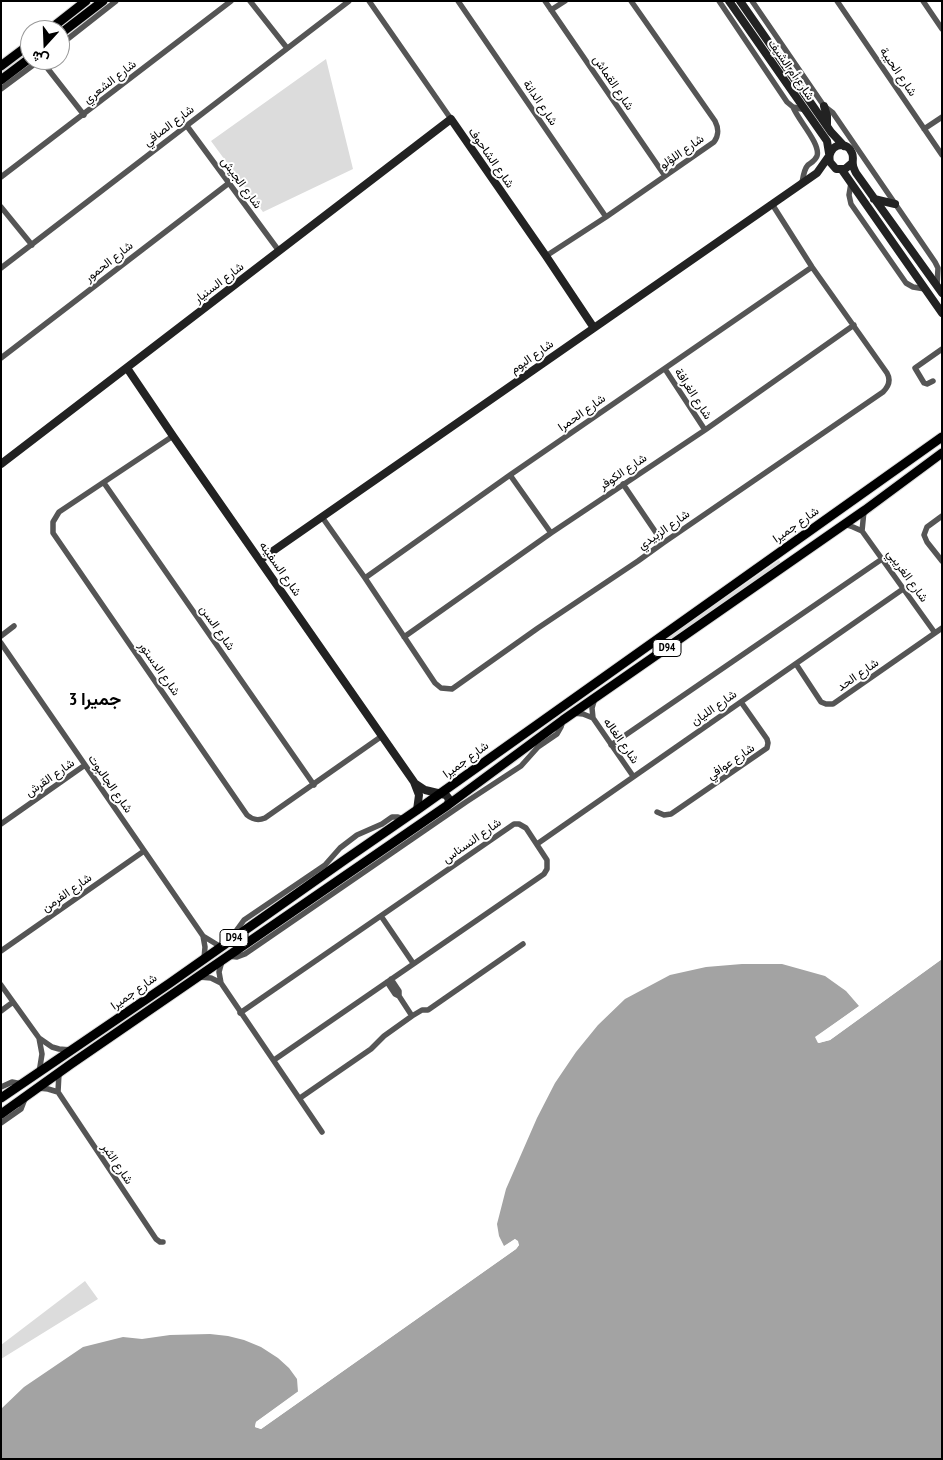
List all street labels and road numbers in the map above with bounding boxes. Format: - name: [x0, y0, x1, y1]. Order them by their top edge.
- street label: شارع أم الشيف: [765, 37, 817, 103]
- street label: شارع الحيبة: [876, 45, 920, 99]
- street label: شارع القماش: [589, 53, 637, 113]
- street label: شارع الشعري: [81, 57, 139, 107]
- street label: شارع الدانة: [520, 78, 560, 128]
- street label: شارع الصافي: [141, 102, 197, 150]
- street label: شارع الشاحوف: [465, 125, 517, 191]
- street label: شارع اللؤلو: [657, 132, 707, 172]
- street label: شارع الجيش: [217, 154, 265, 212]
- street label: شارع الحمور: [82, 239, 136, 285]
- street label: شارع السنيار: [191, 260, 247, 306]
- street label: شارع البوم: [508, 337, 556, 377]
- street label: شارع الغرافة: [671, 366, 715, 422]
- street label: شارع الحمرا: [556, 391, 608, 435]
- street label: شارع الكوفر: [596, 451, 650, 493]
- street label: شارع جميرا: [770, 504, 822, 546]
- street label: شارع الزبيدي: [635, 507, 693, 553]
- street label: شارع السفينه: [256, 539, 304, 599]
- street label: شارع الغريبي: [883, 547, 931, 605]
- street label: شارع السن: [196, 603, 238, 653]
- street label: شارع الدستور: [135, 639, 183, 699]
- road number: D94: [653, 640, 681, 656]
- street label: شارع الحد: [834, 655, 882, 695]
- street label: شارع الليان: [688, 687, 740, 729]
- street label: شارع الغاله: [600, 715, 642, 767]
- street label: شارع جميرا: [440, 739, 492, 781]
- street label: شارع عوافي: [704, 741, 758, 783]
- street label: شارع الجالبوت: [85, 752, 135, 816]
- street label: شارع القرش: [23, 756, 77, 800]
- street label: شارع النسناس: [440, 815, 504, 867]
- street label: شارع الفرمن: [39, 871, 95, 915]
- road number: D94: [220, 930, 248, 946]
- street label: شارع جميرا: [108, 971, 160, 1013]
- street label: شارع الثبر: [98, 1141, 136, 1187]

